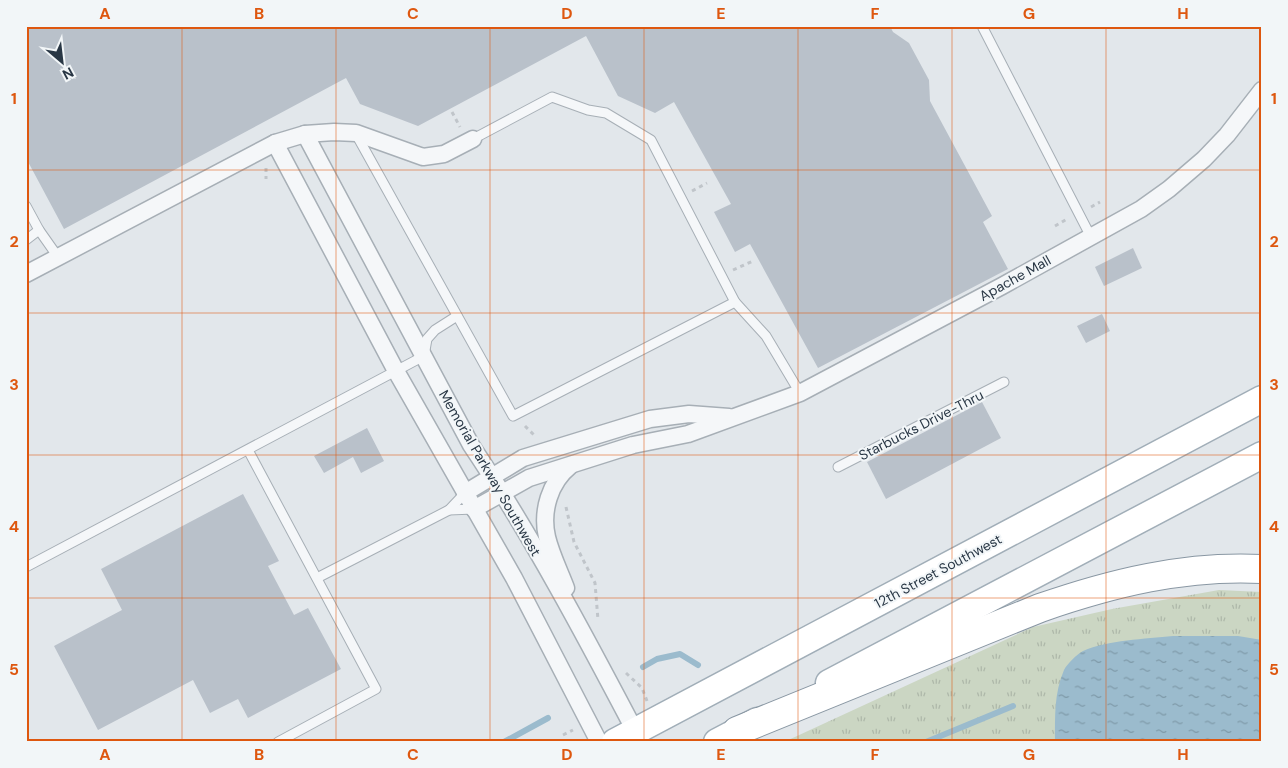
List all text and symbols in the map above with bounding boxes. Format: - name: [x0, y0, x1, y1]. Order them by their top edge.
- text: A: [99, 3, 111, 24]
- text: B: [254, 3, 264, 24]
- text: C: [407, 3, 419, 24]
- text: D: [561, 3, 573, 24]
- text: E: [716, 3, 726, 24]
- text: F: [871, 3, 880, 24]
- text: G: [1023, 3, 1035, 24]
- text: H: [1177, 3, 1189, 24]
- north arrow: [38, 38, 88, 88]
- text: N: [59, 63, 77, 84]
- text: 1: [11, 88, 17, 109]
- text: 1: [1271, 88, 1277, 109]
- text: 2: [9, 231, 19, 252]
- text: 2: [1269, 231, 1279, 252]
- street label: Apache Mall: [976, 251, 1054, 305]
- text: 3: [9, 374, 19, 395]
- text: 3: [1269, 374, 1279, 395]
- street label: Starbucks Drive-Thru: [856, 386, 986, 464]
- street label: Memorial Parkway Southwest: [435, 387, 545, 559]
- text: 4: [9, 516, 19, 537]
- text: 4: [1269, 516, 1279, 537]
- street label: 12th Street Southwest: [871, 530, 1005, 612]
- text: 5: [9, 659, 19, 680]
- text: 5: [1269, 659, 1279, 680]
- text: A: [99, 744, 111, 765]
- text: B: [254, 744, 264, 765]
- text: C: [407, 744, 419, 765]
- text: D: [561, 744, 573, 765]
- text: E: [716, 744, 726, 765]
- text: F: [871, 744, 880, 765]
- text: G: [1023, 744, 1035, 765]
- text: H: [1177, 744, 1189, 765]

